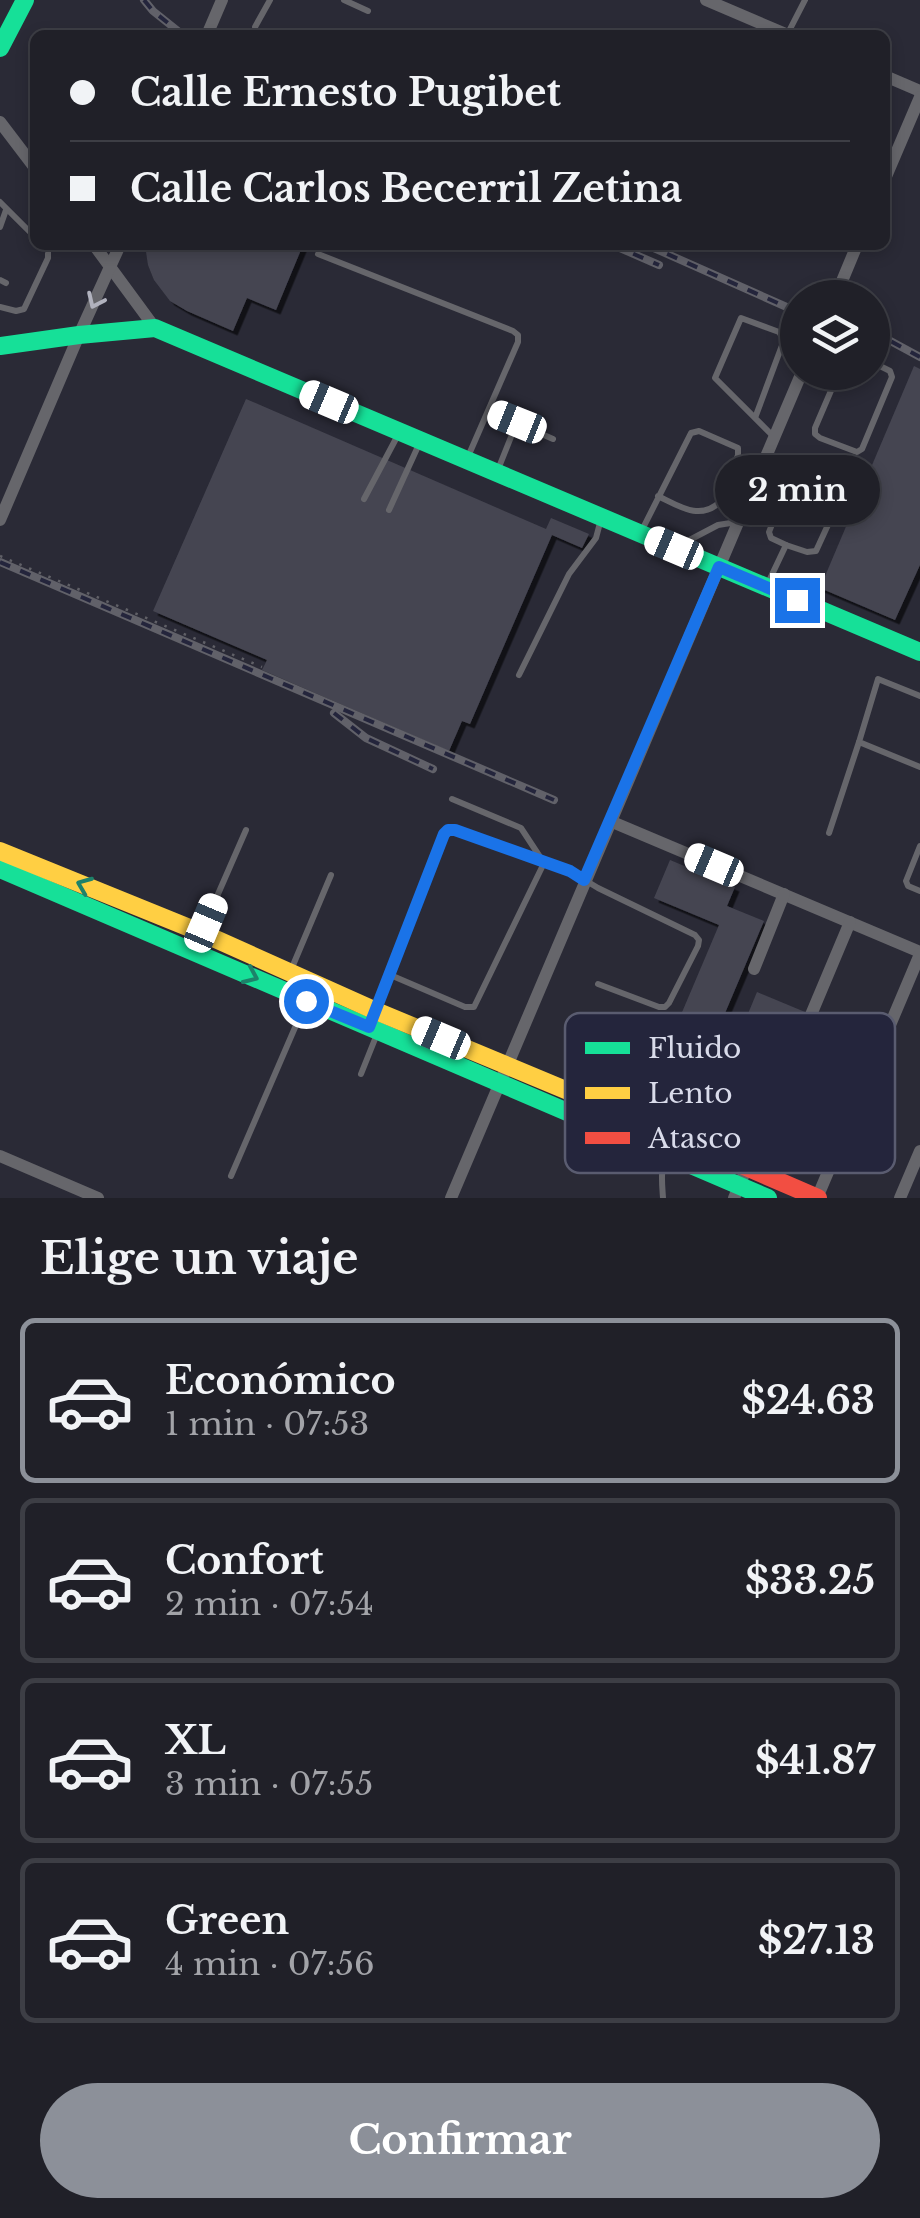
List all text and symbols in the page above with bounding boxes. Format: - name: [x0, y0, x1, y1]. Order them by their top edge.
- text: Calle Ernesto Pugibet: [130, 69, 561, 116]
- text: Calle Carlos Becerril Zetina: [130, 165, 682, 212]
- map controls: [780, 280, 890, 390]
- button: layers: [780, 280, 890, 390]
- one-way arrow: [87, 291, 107, 309]
- car: [296, 376, 362, 428]
- car: [484, 397, 550, 447]
- callout: 2 min: [714, 455, 880, 525]
- text: 2 min: [748, 470, 847, 510]
- car: [641, 522, 707, 574]
- route end: [775, 578, 820, 623]
- car: [681, 839, 747, 891]
- one-way arrow: [76, 877, 94, 897]
- car: [180, 890, 232, 956]
- one-way arrow: [241, 963, 259, 983]
- route start: [284, 979, 329, 1024]
- car: [408, 1012, 474, 1064]
- legend: [565, 1013, 895, 1173]
- text: Fluido: [648, 1031, 741, 1066]
- text: Lento: [648, 1076, 733, 1111]
- text: Atasco: [647, 1121, 742, 1156]
- text: Elige un viaje: [40, 1230, 359, 1286]
- icon: car: [45, 1356, 135, 1446]
- text: Económico: [165, 1357, 396, 1404]
- text: $24.63: [741, 1377, 875, 1424]
- text: 1 min · 07:53: [165, 1404, 369, 1444]
- icon: car: [45, 1536, 135, 1626]
- text: Confort: [165, 1537, 324, 1584]
- text: $33.25: [745, 1557, 875, 1604]
- text: 2 min · 07:54: [165, 1584, 374, 1624]
- icon: car: [45, 1716, 135, 1806]
- text: XL: [165, 1717, 226, 1764]
- text: $41.87: [755, 1737, 875, 1784]
- text: 3 min · 07:55: [165, 1764, 373, 1804]
- icon: car: [45, 1896, 135, 1986]
- text: Green: [165, 1897, 289, 1944]
- text: $27.13: [758, 1917, 875, 1964]
- text: 4 min · 07:56: [165, 1944, 374, 1984]
- button: Confirmar: [40, 2083, 880, 2198]

